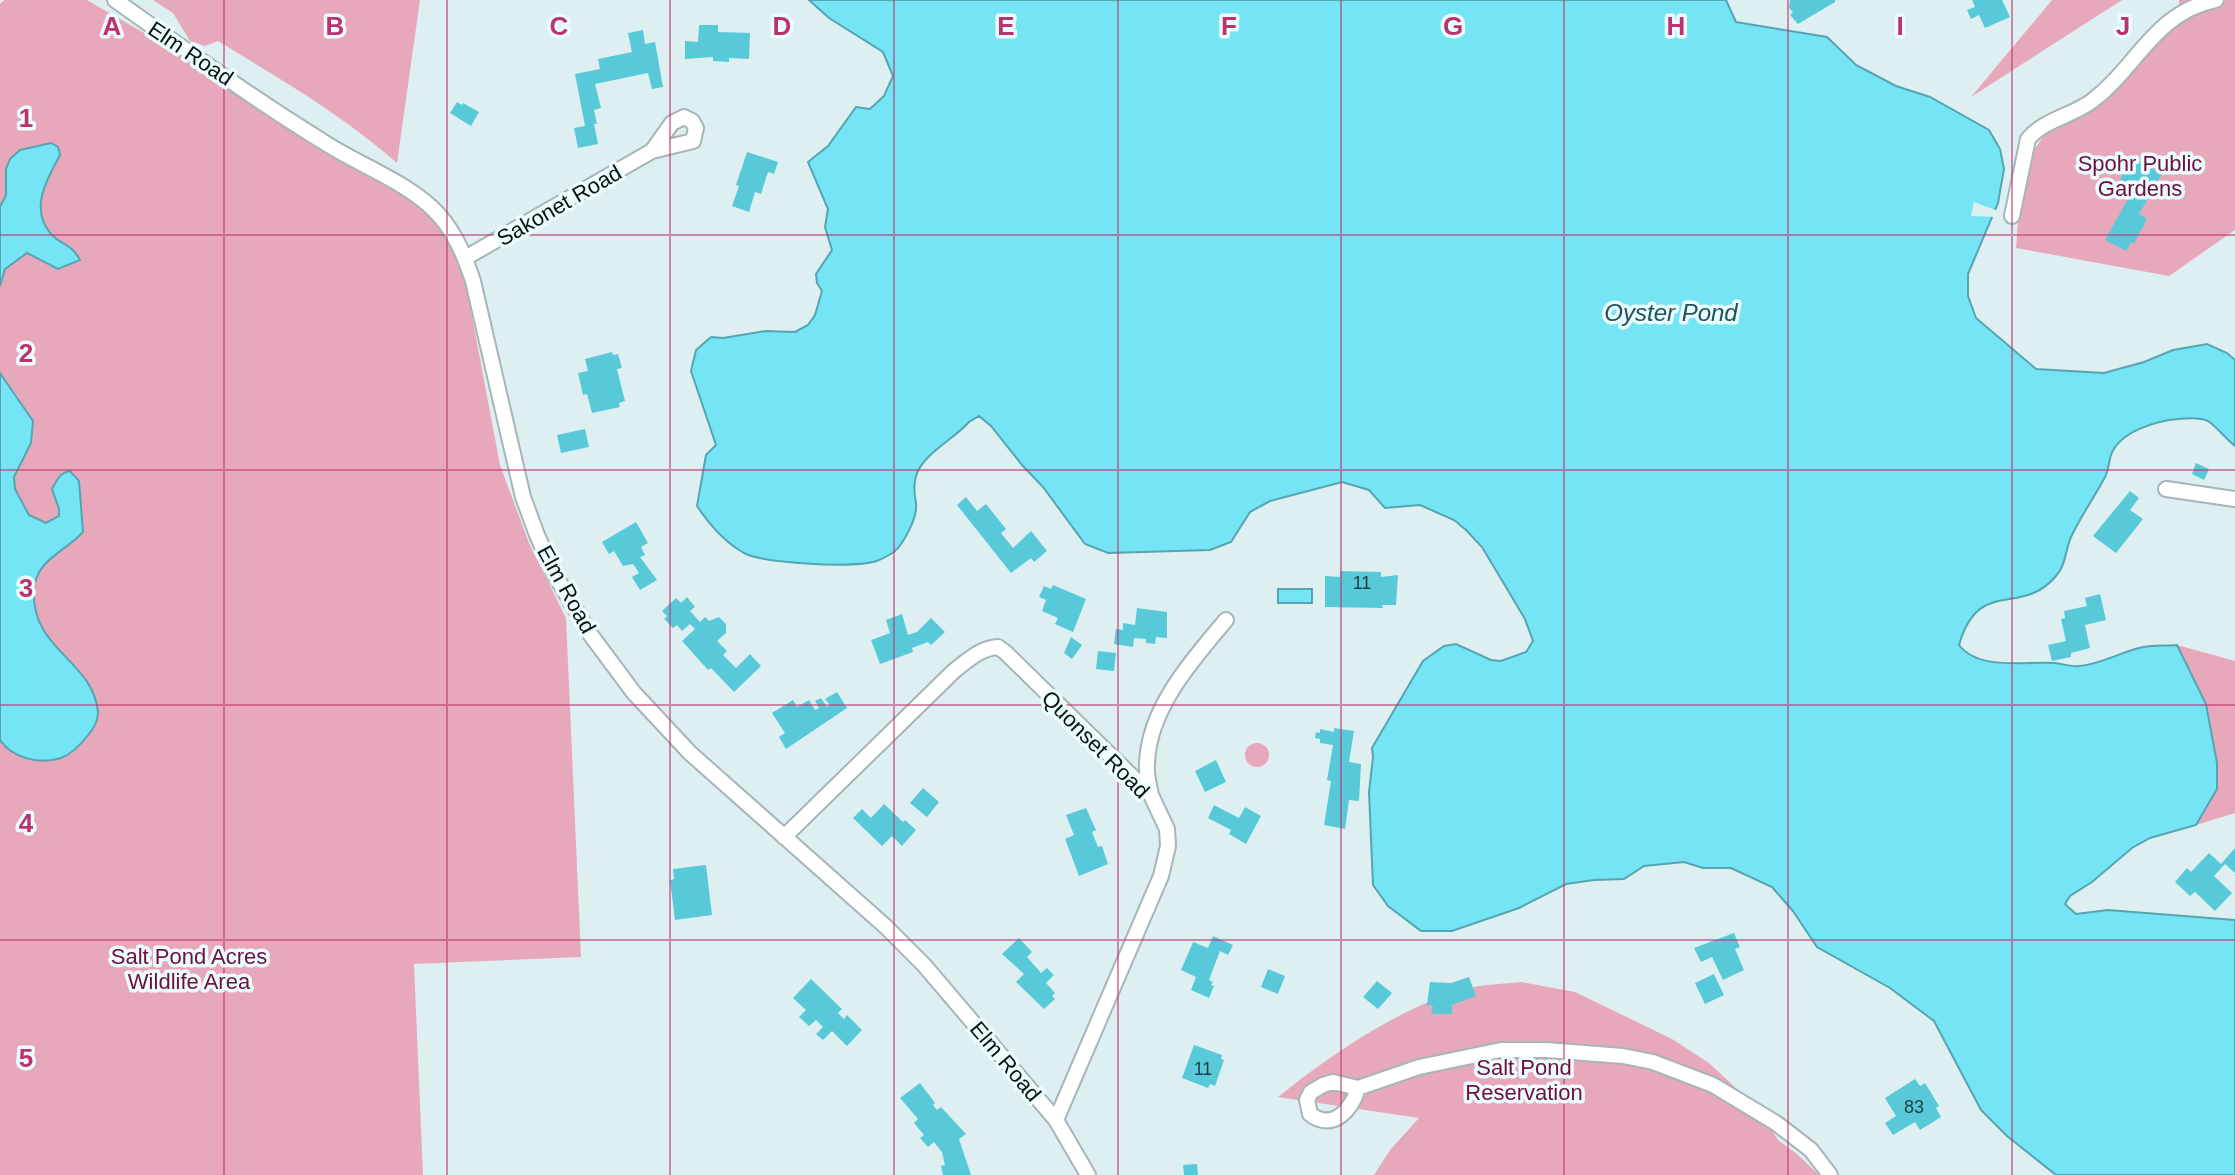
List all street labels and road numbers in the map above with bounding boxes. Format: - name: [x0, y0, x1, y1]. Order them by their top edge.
- street label: Elm Road: [144, 16, 238, 91]
- street label: Sakonet Road: [493, 160, 626, 251]
- street label: Elm Road: [532, 541, 601, 638]
- street label: Quonset Road: [1037, 685, 1155, 803]
- street label: Elm Road: [965, 1016, 1046, 1106]

